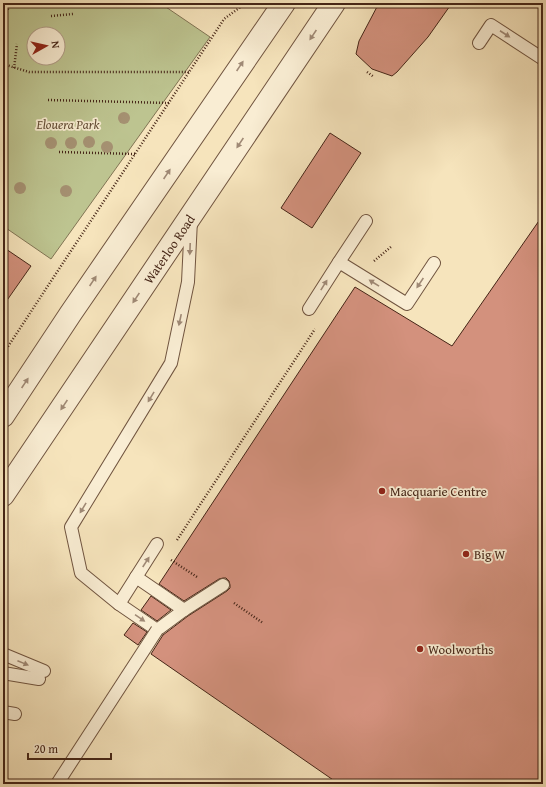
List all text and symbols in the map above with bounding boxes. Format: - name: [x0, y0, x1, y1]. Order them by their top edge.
- north arrow: [26, 26, 66, 66]
- one-way arrow: [309, 30, 316, 41]
- one-way arrow: [500, 31, 511, 38]
- text: N: [47, 40, 64, 50]
- one-way arrow: [236, 61, 244, 72]
- park label: Elouera Park: [36, 115, 100, 134]
- one-way arrow: [236, 138, 244, 148]
- one-way arrow: [163, 168, 171, 179]
- street label: Waterloo Road: [139, 211, 200, 288]
- one-way arrow: [186, 243, 193, 255]
- one-way arrow: [89, 276, 97, 286]
- one-way arrow: [416, 278, 424, 289]
- one-way arrow: [368, 279, 379, 287]
- one-way arrow: [320, 280, 328, 291]
- one-way arrow: [132, 292, 140, 303]
- one-way arrow: [177, 314, 183, 327]
- one-way arrow: [21, 377, 28, 389]
- one-way arrow: [147, 391, 154, 403]
- one-way arrow: [60, 400, 68, 411]
- place label: Macquarie Centre: [390, 482, 487, 501]
- marker: Macquarie Centre: [377, 486, 387, 496]
- one-way arrow: [79, 503, 87, 513]
- place label: Big W: [474, 545, 505, 564]
- marker: Big W: [461, 549, 471, 559]
- one-way arrow: [142, 557, 149, 568]
- one-way arrow: [134, 614, 145, 622]
- place label: Woolworths: [428, 640, 494, 659]
- marker: Woolworths: [415, 644, 425, 654]
- one-way arrow: [18, 660, 30, 666]
- scale bar: [28, 735, 111, 761]
- text: 20 m: [34, 740, 58, 757]

